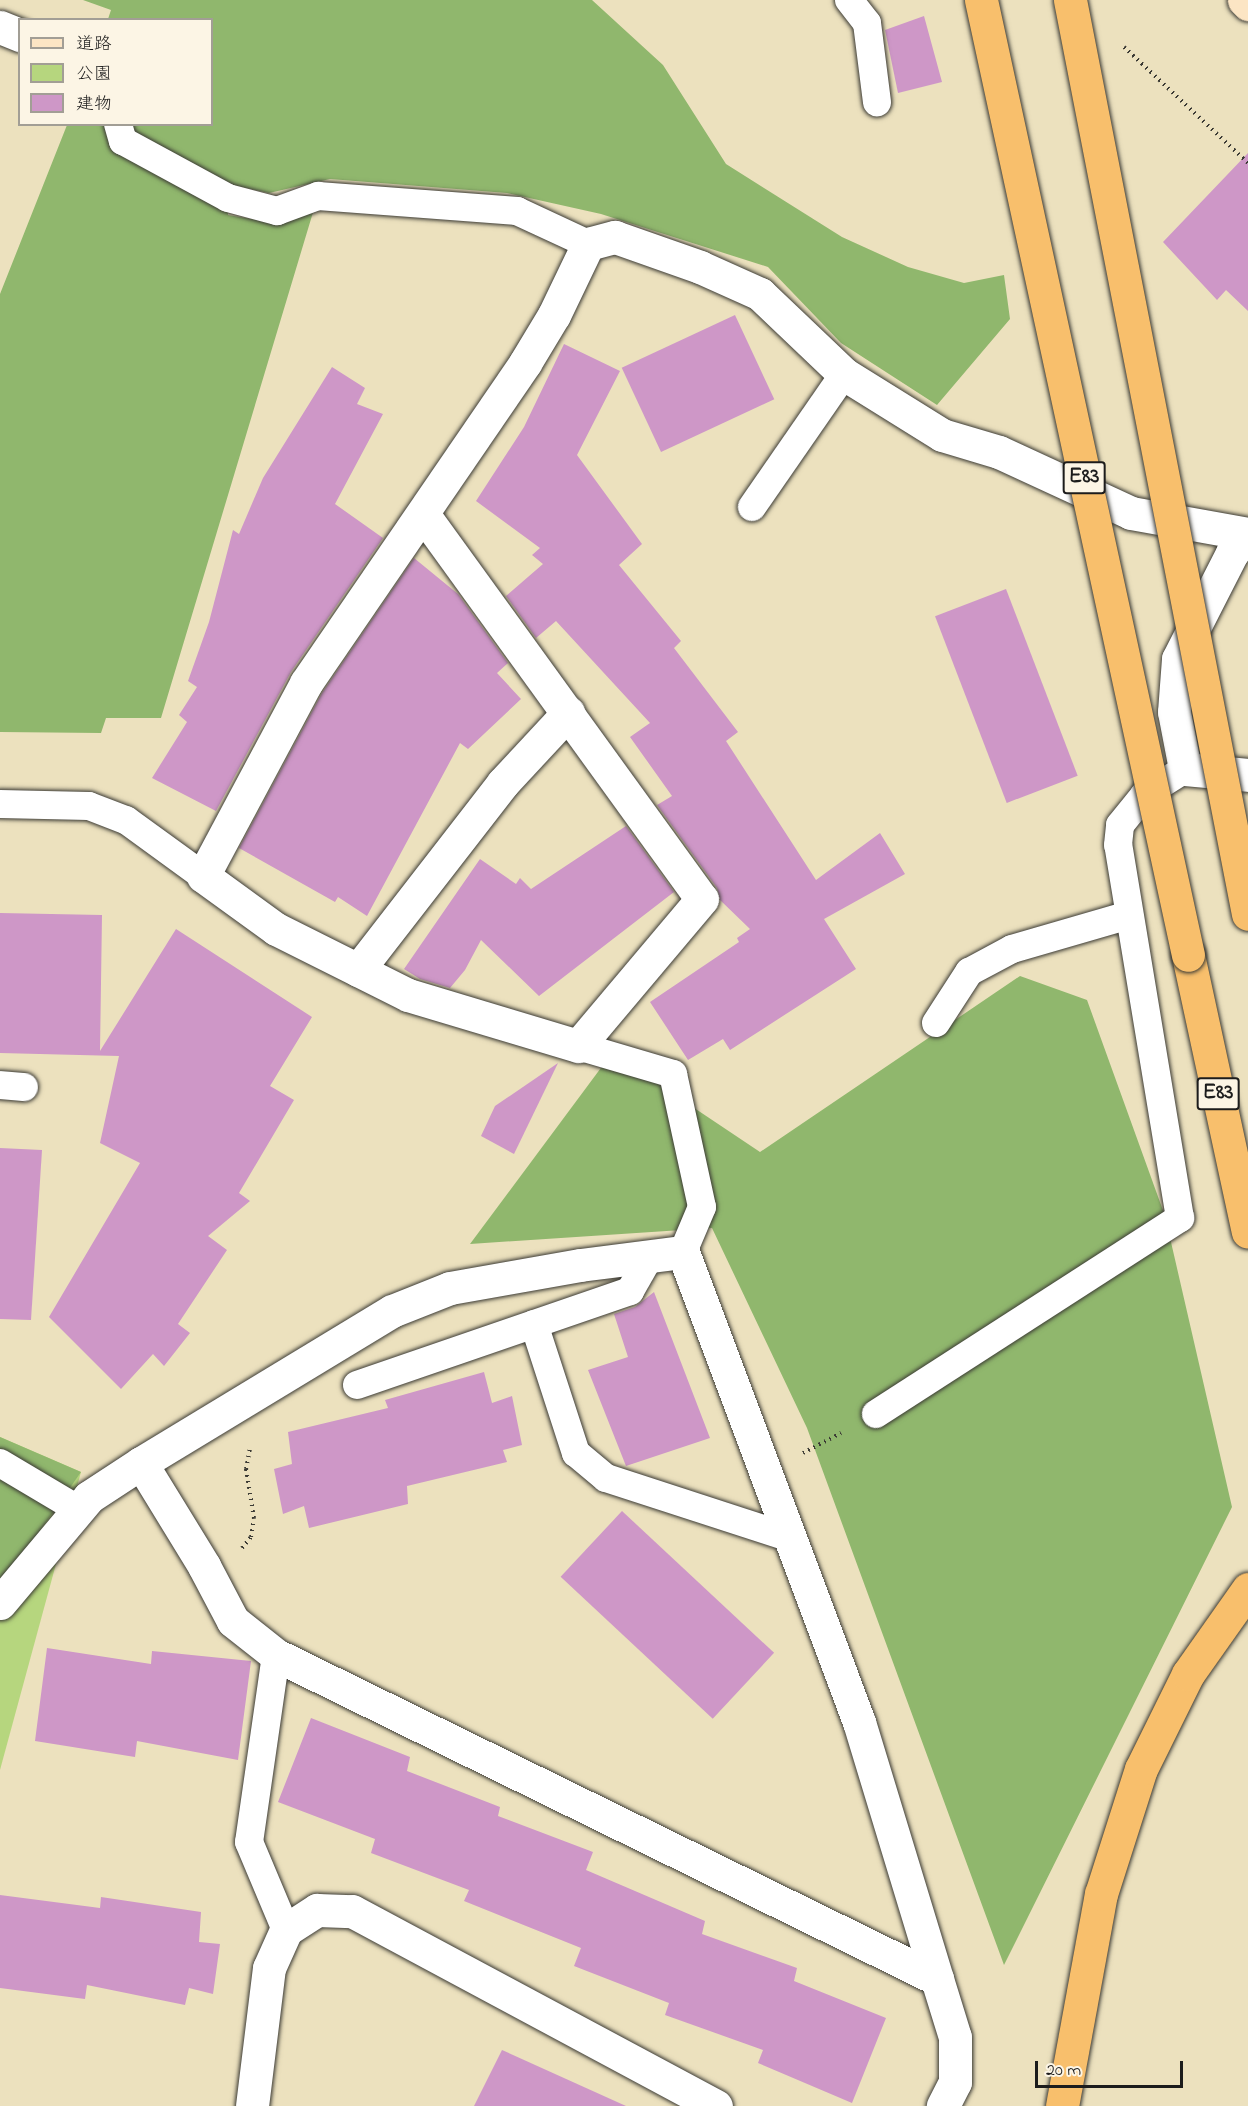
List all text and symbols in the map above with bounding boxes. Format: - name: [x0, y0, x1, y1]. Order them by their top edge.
- legend: [18, 18, 213, 126]
- text: 道路: [76, 32, 112, 58]
- text: 公園: [76, 62, 112, 88]
- text: 建物: [76, 92, 112, 118]
- road number: E83: [1062, 459, 1106, 497]
- road number: E83: [1196, 1075, 1240, 1113]
- scale bar: [1038, 2049, 1186, 2087]
- text: 20 m: [1046, 2058, 1081, 2084]

